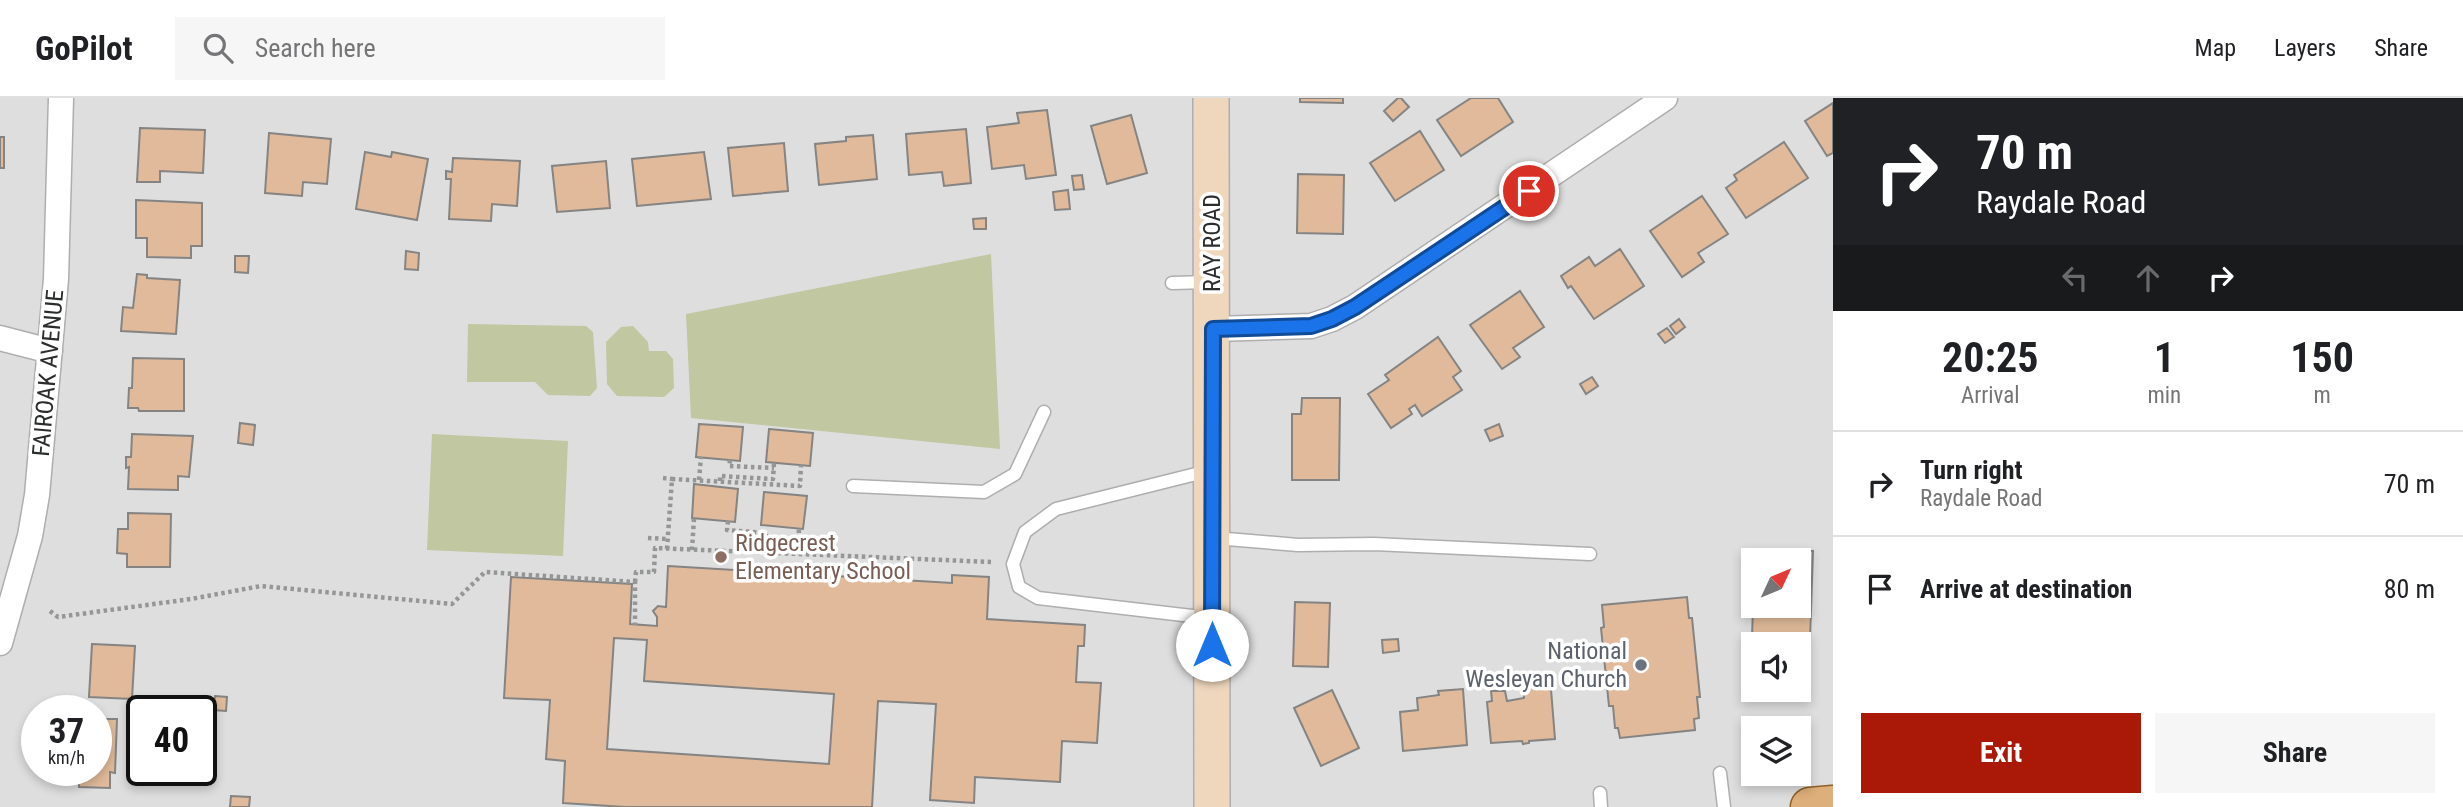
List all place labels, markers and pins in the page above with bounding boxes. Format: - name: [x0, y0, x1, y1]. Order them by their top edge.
- pin: [1499, 161, 1559, 221]
- place label: Ridgecrest Elementary School: [735, 529, 911, 585]
- marker: Ridgecrest Elementary School: [713, 549, 729, 565]
- place label: National Wesleyan Church: [1465, 637, 1627, 693]
- marker: National Wesleyan Church: [1633, 657, 1649, 673]

